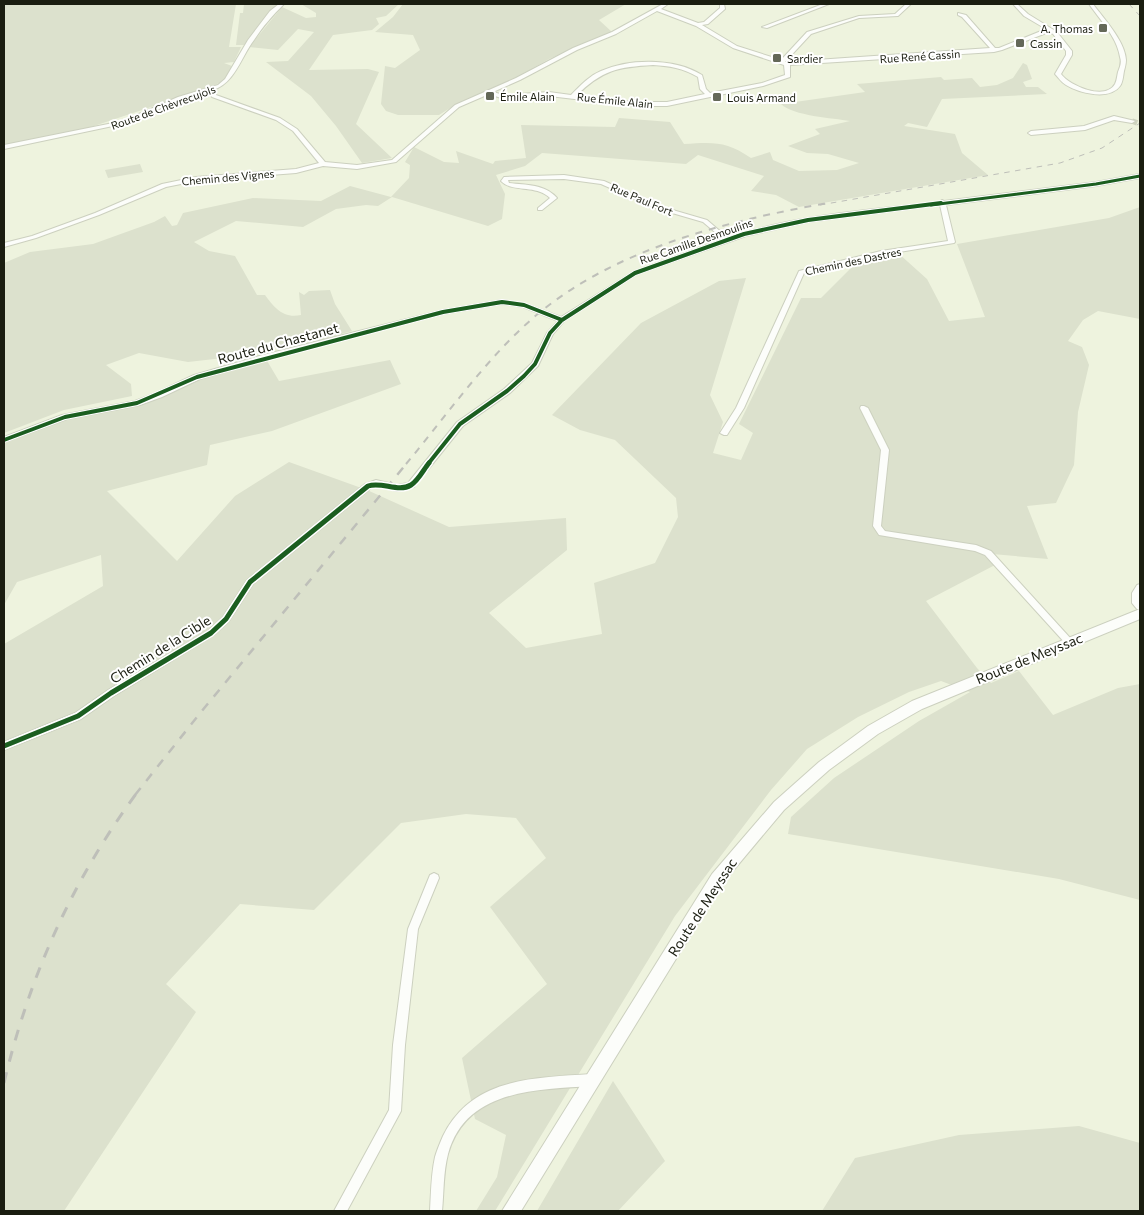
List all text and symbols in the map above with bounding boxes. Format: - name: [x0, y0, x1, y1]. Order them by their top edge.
- place label: A. Thomas: [1040, 22, 1093, 35]
- marker: A. Thomas: [1097, 22, 1109, 34]
- marker: Cassin: [1014, 37, 1026, 49]
- place label: Cassin: [1030, 37, 1062, 50]
- street label: Rue René Cassin: [879, 47, 961, 65]
- marker: Sardier: [771, 52, 783, 64]
- place label: Sardier: [787, 52, 823, 65]
- street label: Route de Chèvrecujols: [109, 82, 217, 132]
- place label: Émile Alain: [500, 89, 555, 103]
- street label: Rue Émile Alain: [576, 89, 654, 110]
- marker: Émile Alain: [484, 90, 496, 102]
- marker: Louis Armand: [711, 91, 723, 103]
- place label: Louis Armand: [727, 91, 796, 104]
- street label: Chemin des Vignes: [181, 166, 275, 188]
- street label: Rue Paul Fort: [609, 180, 676, 218]
- street label: Rue Camille Desmoulins: [638, 216, 754, 266]
- street label: Chemin des Dastres: [804, 244, 902, 278]
- street label: Route du Chastanet: [216, 319, 341, 367]
- street label: Chemin de la Cible: [106, 611, 214, 687]
- street label: Route de Meyssac: [973, 629, 1085, 687]
- street label: Route de Meyssac: [664, 855, 740, 959]

